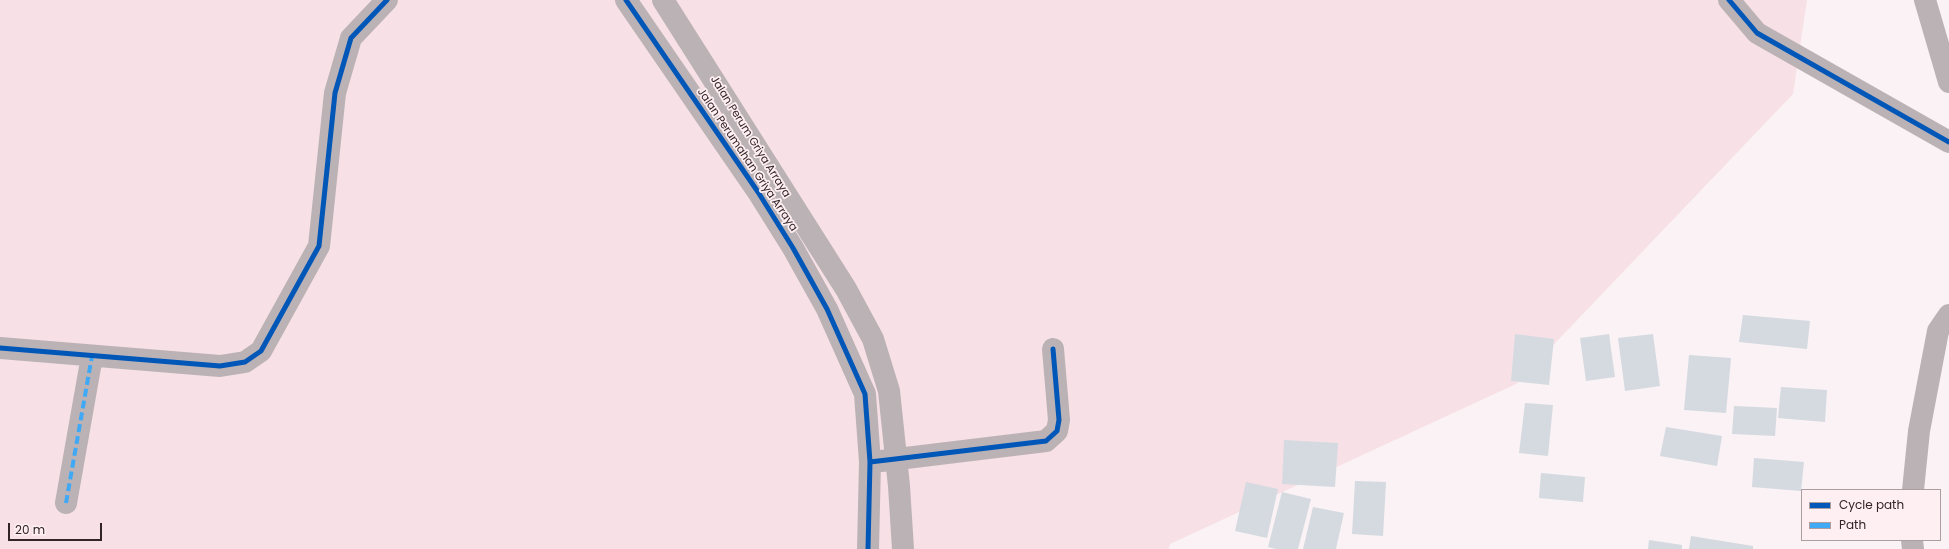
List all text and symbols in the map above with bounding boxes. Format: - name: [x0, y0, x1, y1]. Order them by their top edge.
- street label: Jalan Perum Griya Arraya: [707, 74, 793, 200]
- street label: Jalan Perumahan Griya Arraya: [694, 86, 800, 234]
- legend: [1801, 489, 1941, 541]
- text: Cycle path: [1839, 496, 1904, 513]
- scale bar: [10, 515, 104, 541]
- text: Path: [1839, 516, 1866, 533]
- text: 20 m: [15, 521, 45, 538]

